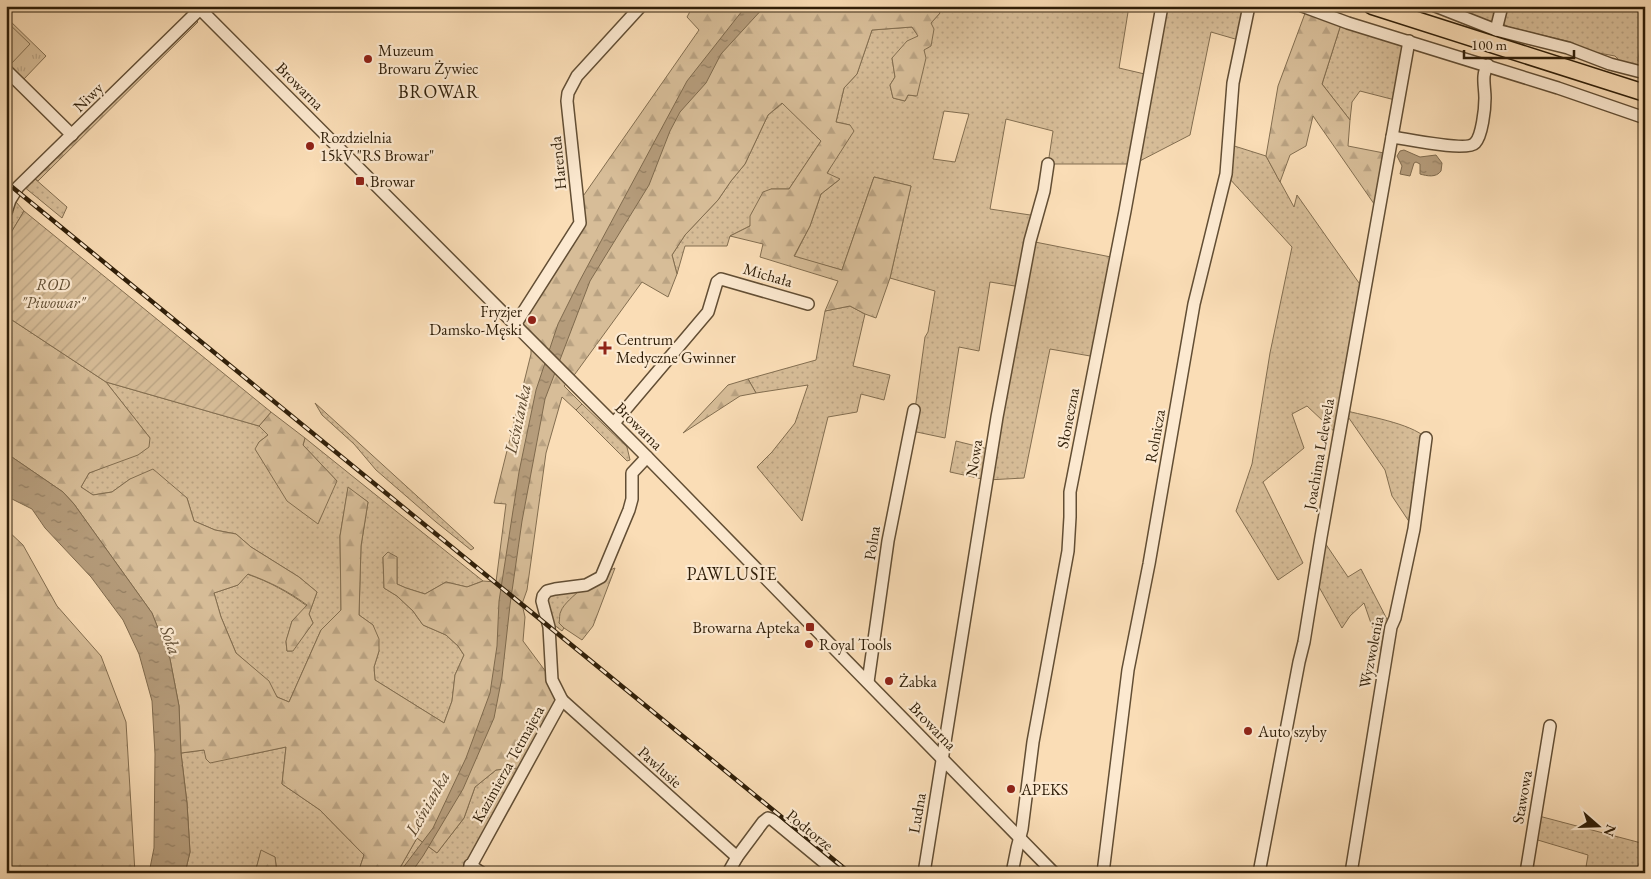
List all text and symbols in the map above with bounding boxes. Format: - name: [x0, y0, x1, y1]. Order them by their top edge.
- scale bar: [1464, 28, 1574, 60]
- text: 100 m: [1471, 35, 1508, 54]
- place label: Muzeum Browaru Żywiec: [378, 40, 479, 79]
- marker: Muzeum Browaru Żywiec: [362, 53, 374, 65]
- street label: Browarna: [271, 57, 329, 115]
- street label: Niwy: [68, 77, 108, 117]
- district label: BROWAR: [398, 80, 480, 103]
- place label: Rozdzielnia 15kV "RS Browar": [320, 127, 434, 166]
- street label: Harenda: [545, 135, 571, 191]
- marker: Rozdzielnia 15kV "RS Browar": [304, 140, 316, 152]
- place label: Browar: [370, 171, 416, 192]
- marker: Browar: [354, 175, 366, 187]
- street label: Michała: [741, 258, 796, 292]
- park label: ROD "Piwowar": [21, 274, 87, 313]
- place label: Fryzjer Damsko-Męski: [429, 301, 523, 340]
- marker: Fryzjer Damsko-Męski: [526, 314, 538, 326]
- place label: Centrum Medyczne Gwinner: [616, 329, 737, 368]
- marker: Centrum Medyczne Gwinner: [598, 341, 612, 355]
- water label: Leśnianka: [498, 382, 536, 457]
- street label: Słoneczna: [1052, 385, 1084, 450]
- street label: Joachima Lelewela: [1299, 396, 1339, 513]
- street label: Browarna: [610, 397, 668, 455]
- street label: Rolnicza: [1140, 407, 1170, 464]
- street label: Nowa: [961, 437, 987, 478]
- street label: Polna: [859, 524, 885, 562]
- district label: PAWLUSIE: [686, 562, 778, 585]
- street label: Wyzwolenia: [1354, 613, 1388, 690]
- place label: Browarna Apteka: [693, 617, 801, 638]
- water label: Soła: [155, 621, 187, 658]
- marker: Browarna Apteka: [804, 621, 816, 633]
- place label: Royal Tools: [819, 634, 892, 655]
- marker: Royal Tools: [803, 638, 815, 650]
- place label: Żabka: [899, 671, 938, 692]
- marker: Żabka: [883, 675, 895, 687]
- street label: Browarna: [905, 697, 962, 755]
- street label: Kazimierza Tetmajera: [467, 701, 549, 826]
- place label: Auto szyby: [1257, 721, 1328, 742]
- marker: Auto szyby: [1242, 725, 1254, 737]
- street label: Pawlusie: [633, 742, 687, 792]
- water label: Leśnianka: [399, 766, 455, 840]
- street label: Stawowa: [1507, 768, 1537, 825]
- place label: APEKS: [1020, 779, 1068, 800]
- marker: APEKS: [1005, 783, 1017, 795]
- street label: Ludna: [903, 791, 931, 835]
- north arrow: [1574, 802, 1624, 852]
- street label: Podtorze: [782, 805, 838, 855]
- text: N: [1600, 822, 1621, 839]

